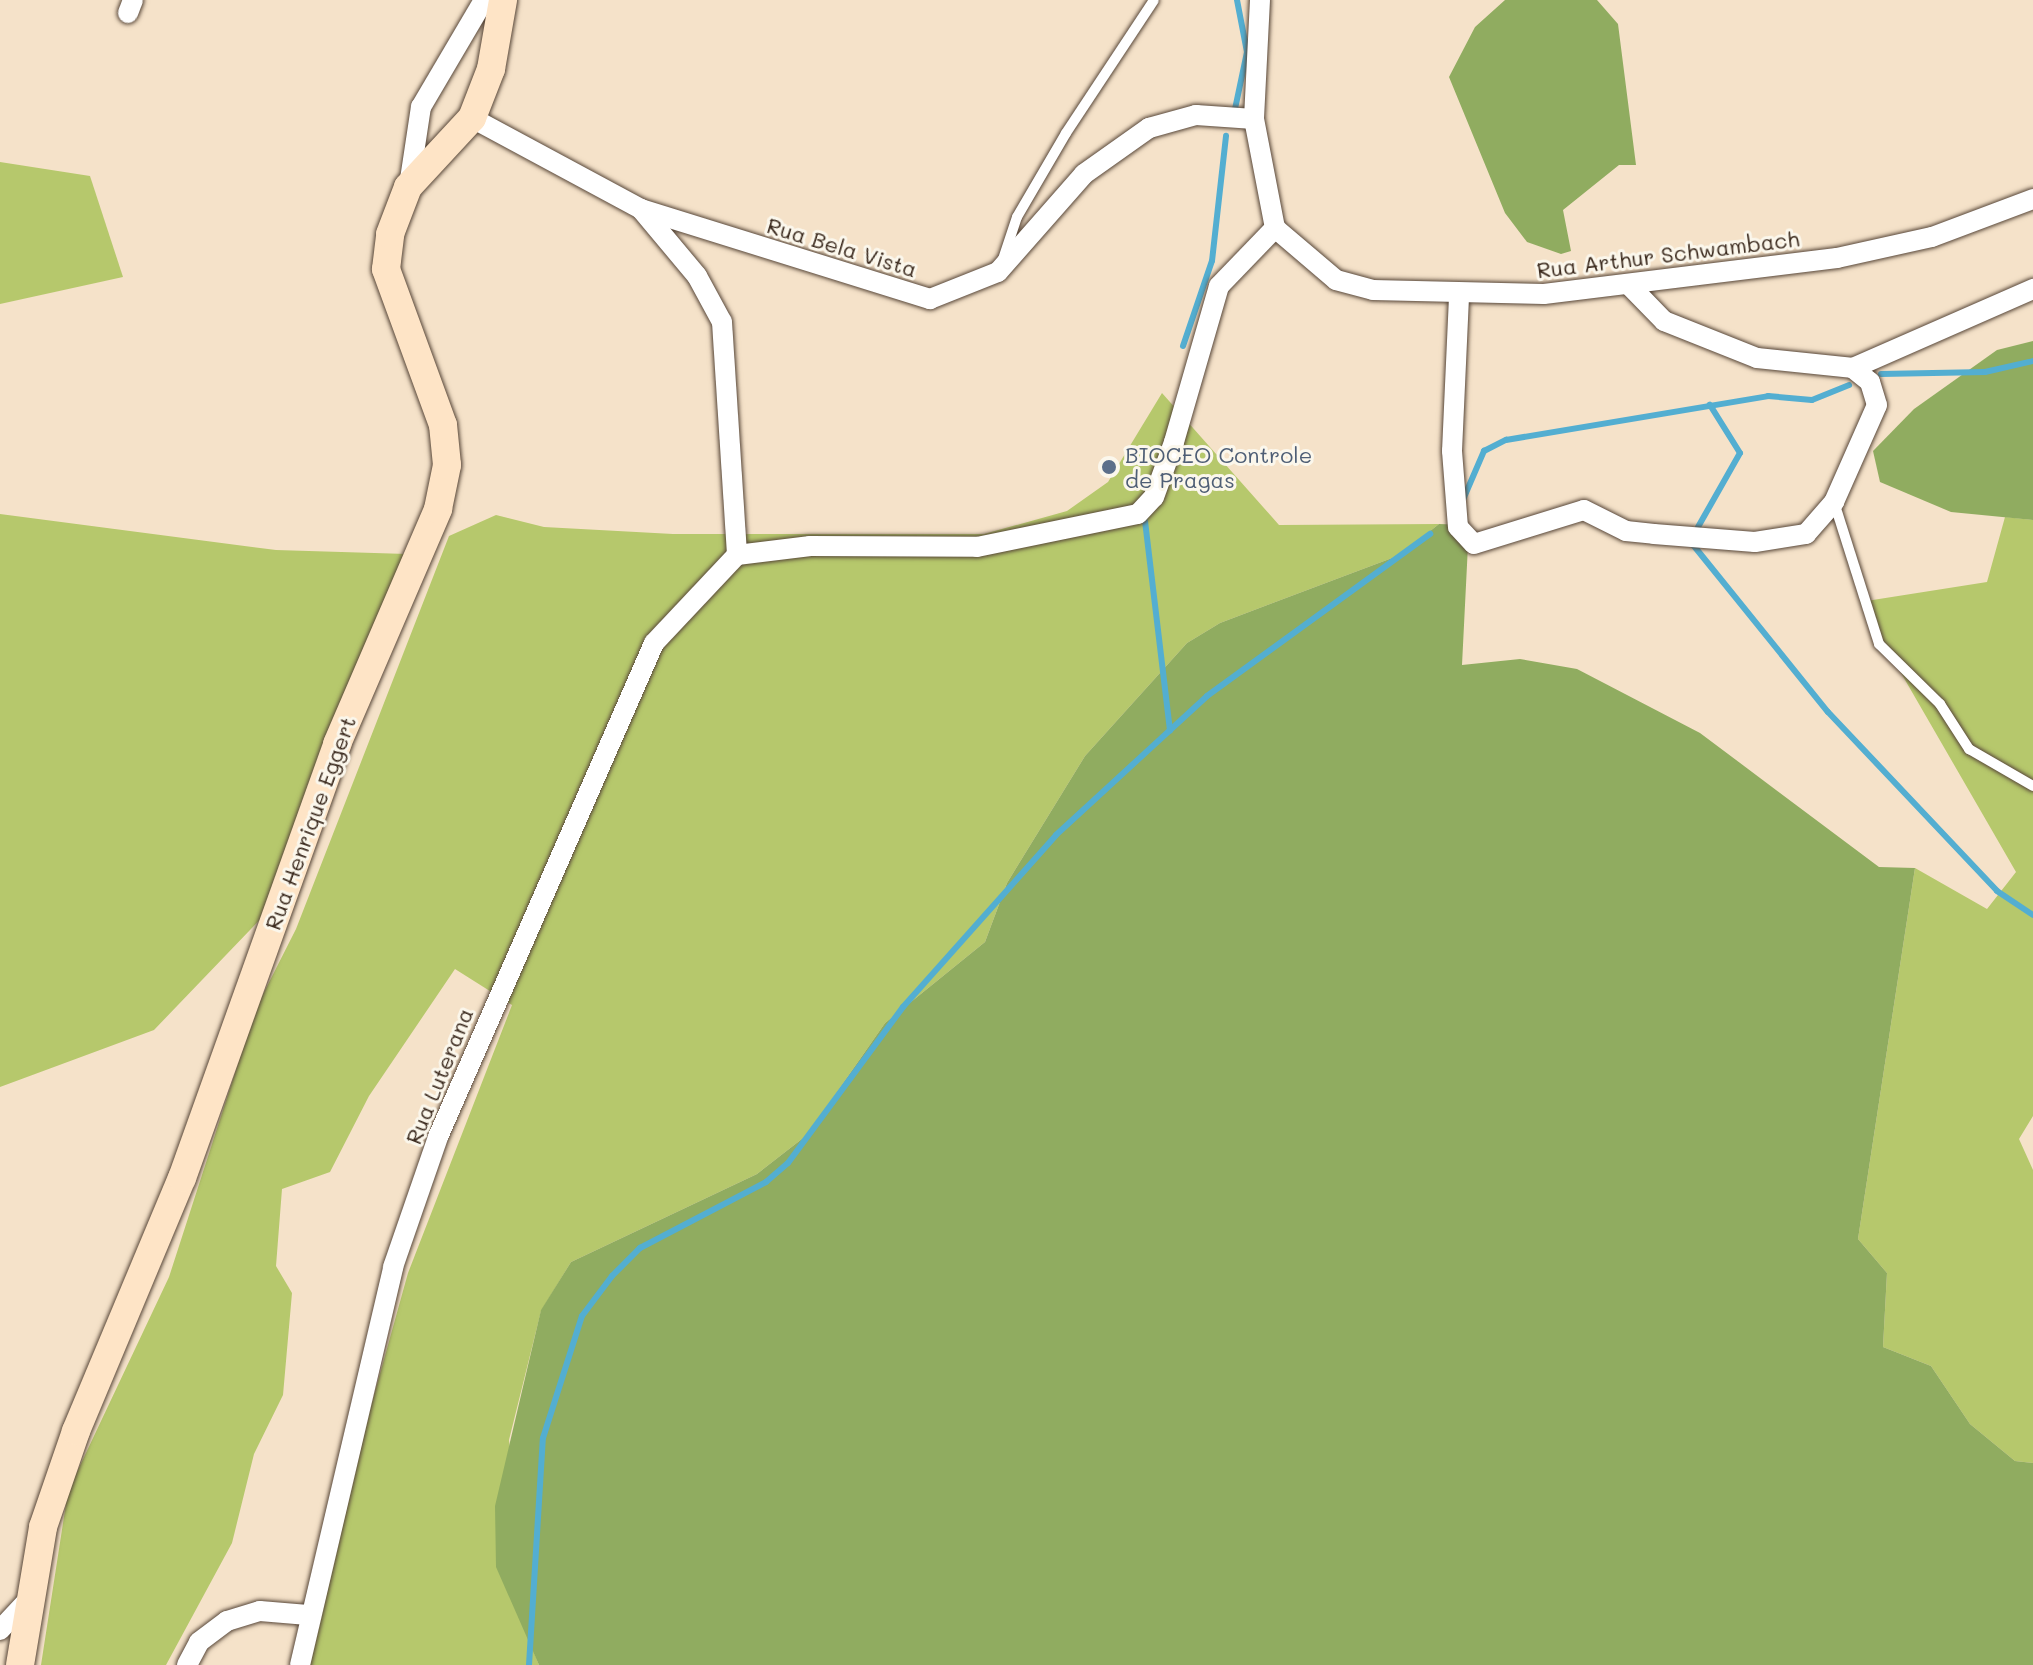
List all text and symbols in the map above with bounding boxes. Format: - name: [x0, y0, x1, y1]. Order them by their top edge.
- street label: Rua Bela Vista: [764, 212, 920, 282]
- street label: Rua Arthur Schwambach: [1535, 225, 1801, 283]
- place label: BIOCEO Controle de Pragas: [1125, 441, 1312, 492]
- marker: BIOCEO Controle de Pragas: [1100, 458, 1118, 476]
- street label: Rua Henrique Eggert: [259, 713, 361, 933]
- street label: Rua Luterana: [400, 1004, 478, 1148]

